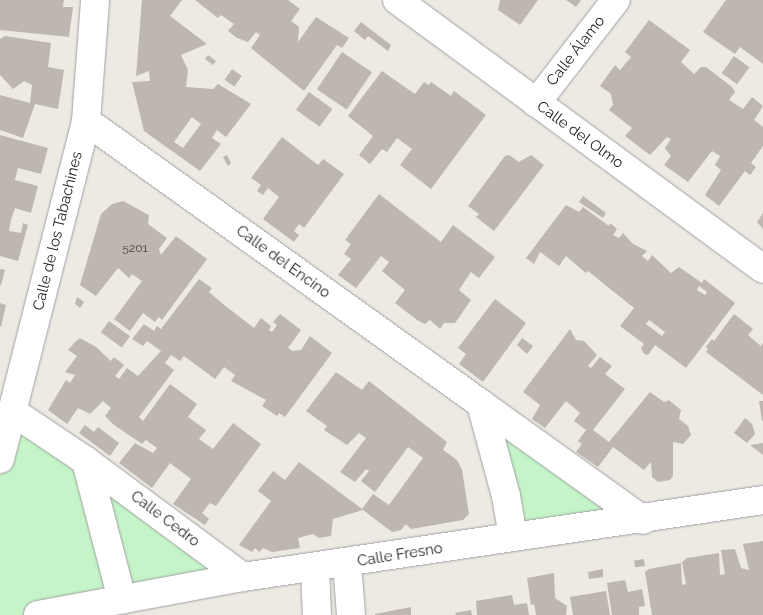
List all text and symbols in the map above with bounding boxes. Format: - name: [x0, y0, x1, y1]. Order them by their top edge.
- street label: Calle Álamo: [543, 12, 609, 90]
- street label: Calle del Olmo: [533, 97, 627, 173]
- street label: Calle de los Tabachines: [29, 149, 87, 313]
- street label: Calle del Encino: [232, 222, 334, 302]
- house number: 5201: [122, 242, 148, 256]
- street label: Calle Cedro: [127, 487, 203, 551]
- street label: Calle Fresno: [356, 539, 444, 571]

